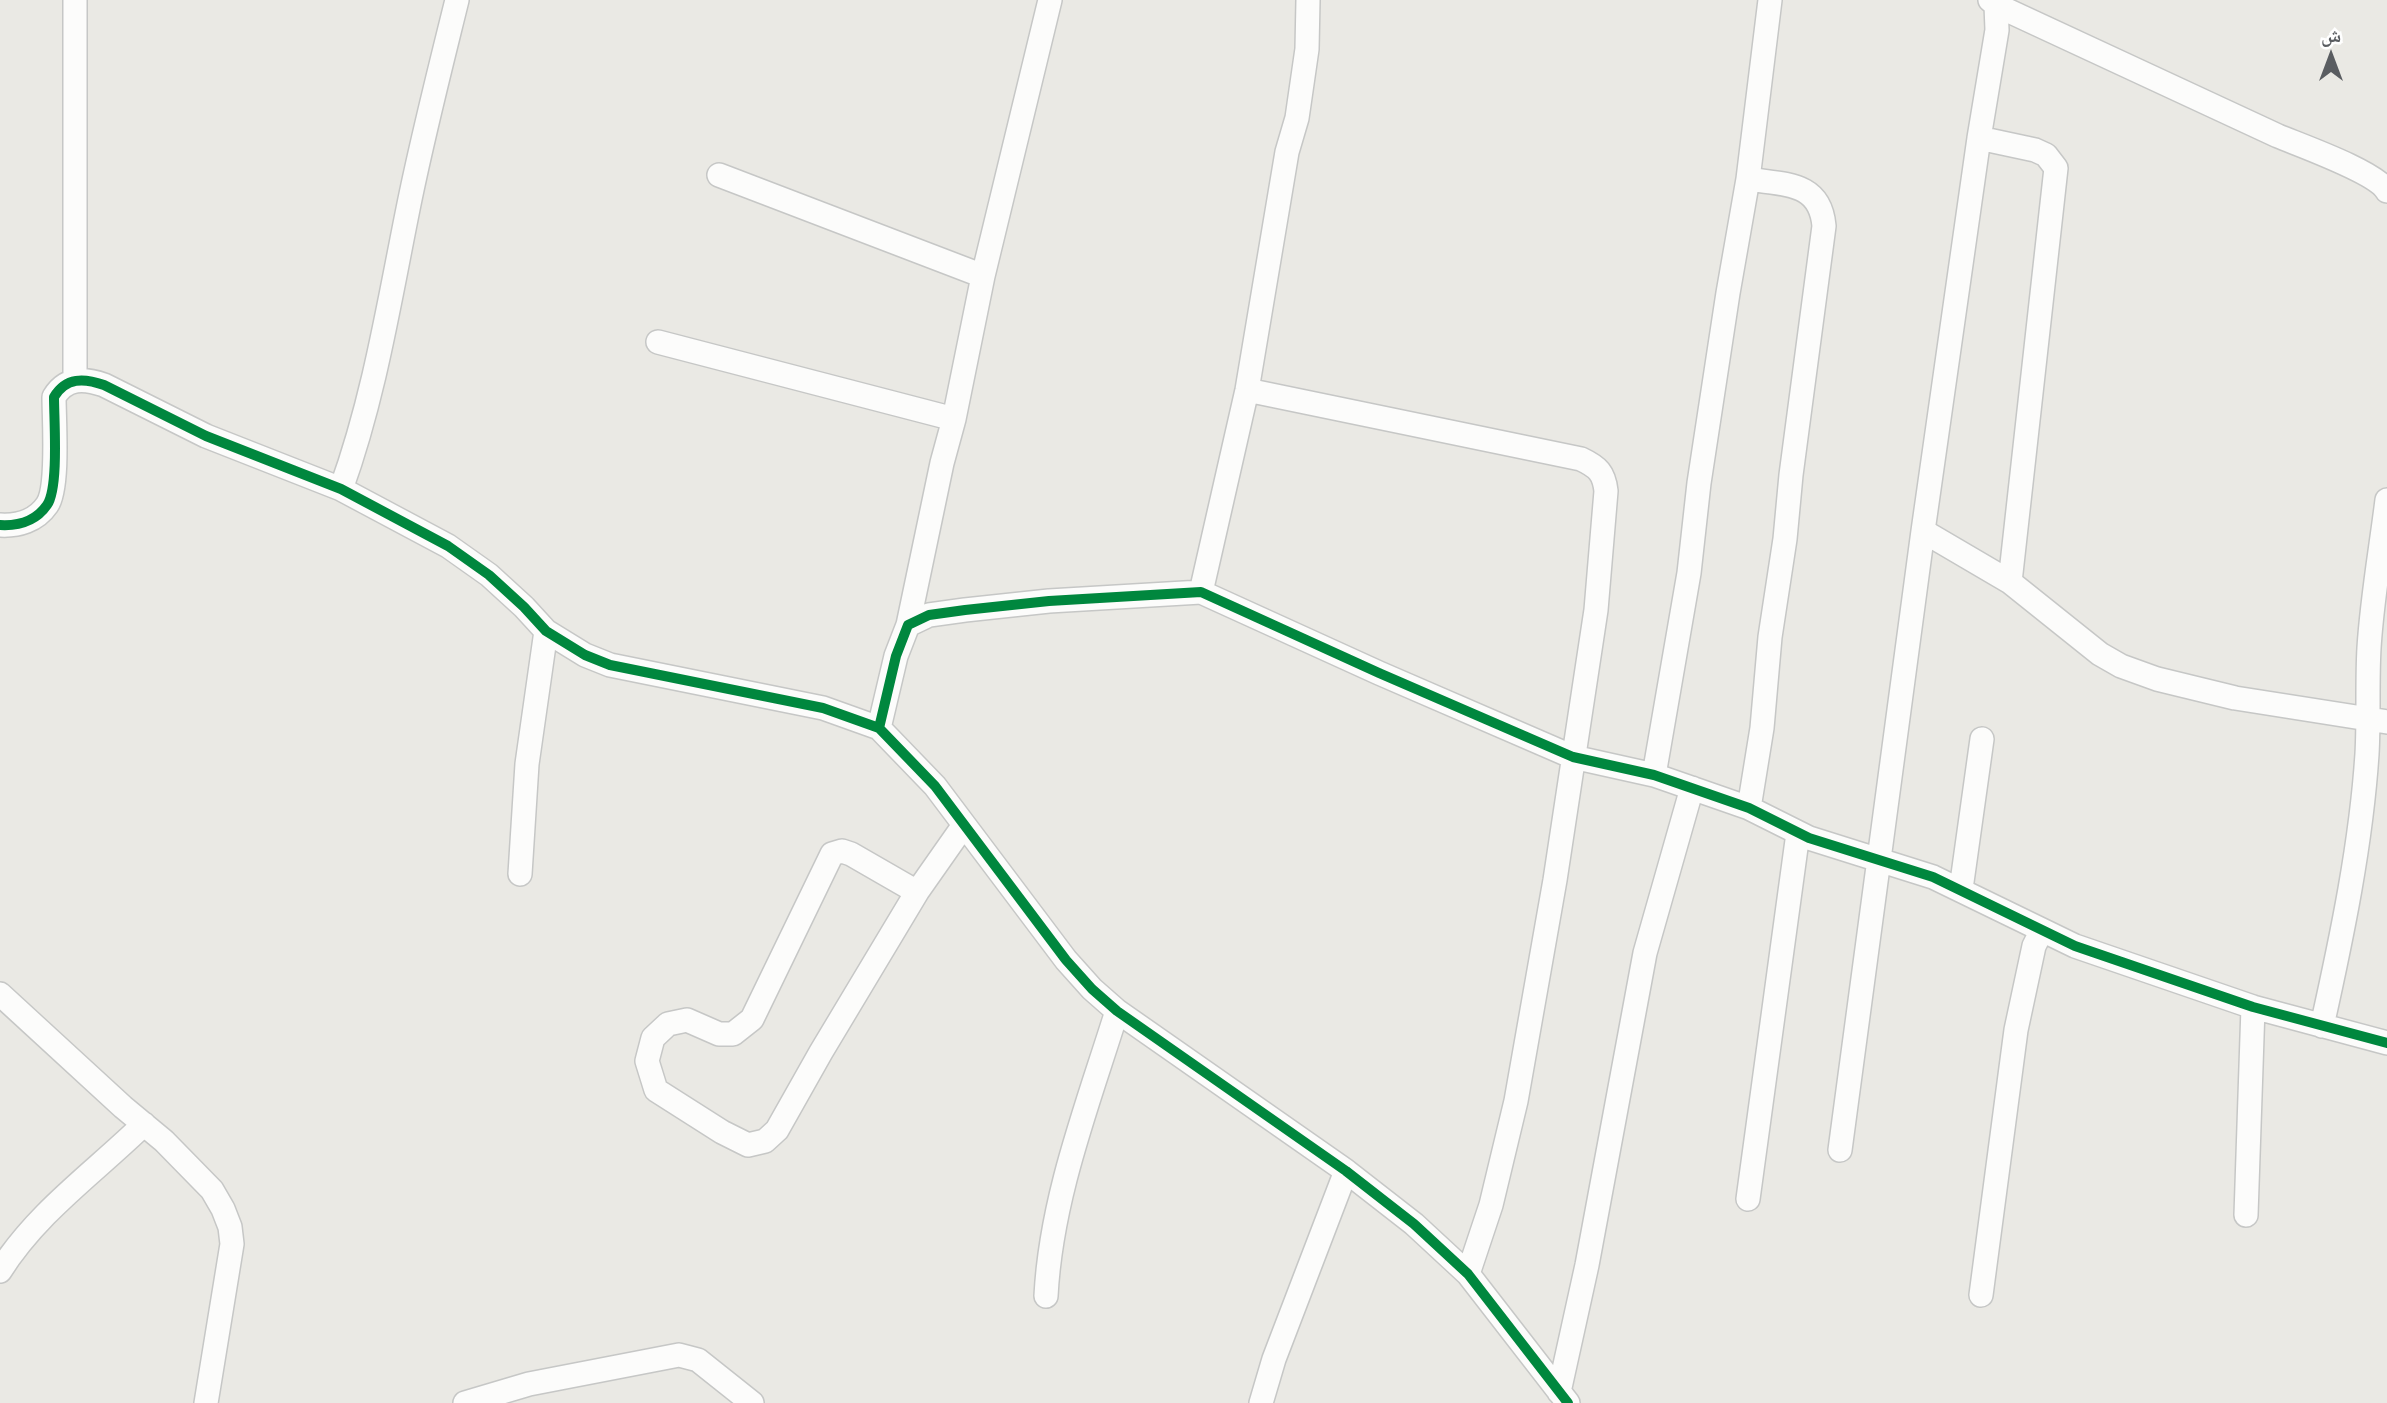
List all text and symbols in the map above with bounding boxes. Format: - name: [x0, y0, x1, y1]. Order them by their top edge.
- north arrow: [2296, 21, 2366, 91]
- text: ش: [2321, 23, 2341, 46]

